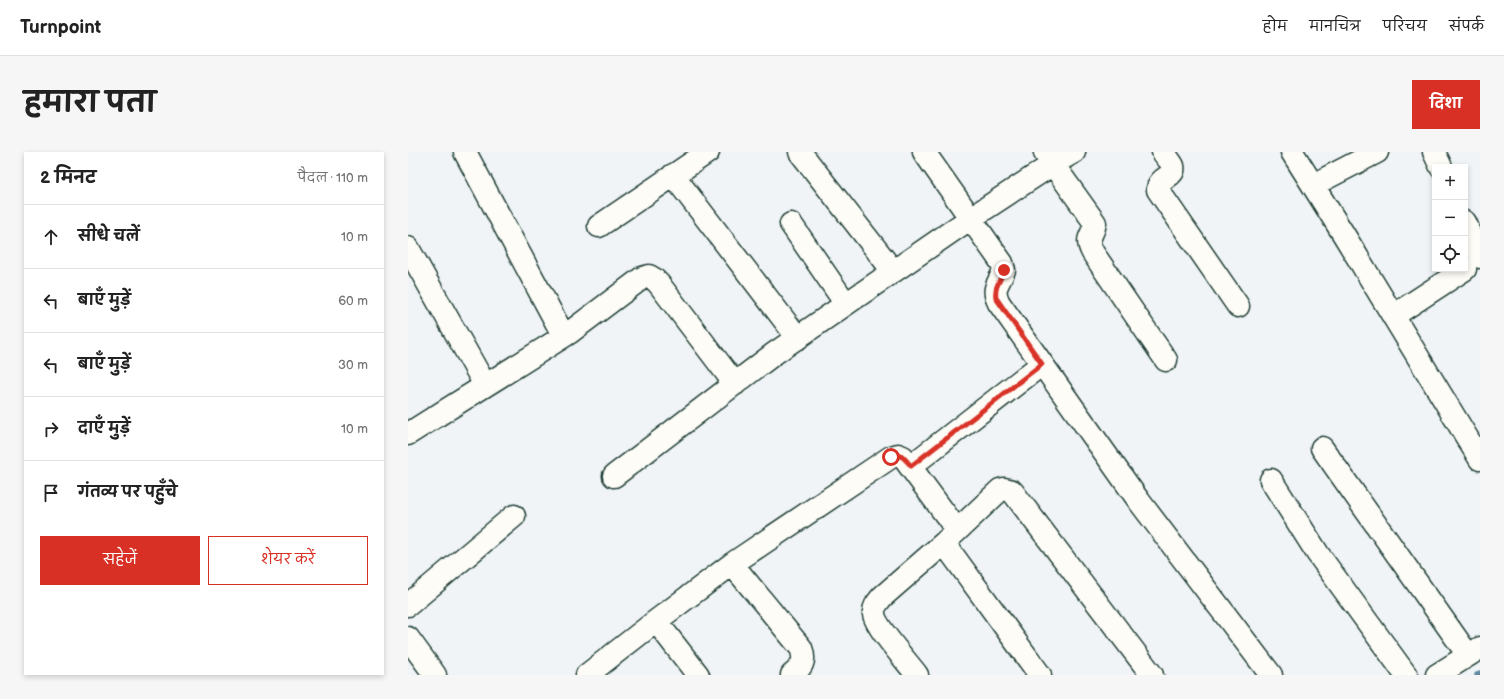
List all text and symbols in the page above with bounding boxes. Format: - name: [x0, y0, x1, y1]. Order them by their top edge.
- text: Turnpoint: [20, 16, 101, 39]
- text: होम: [1263, 18, 1287, 35]
- text: मानचित्र: [1309, 18, 1361, 35]
- text: परिचय: [1383, 18, 1427, 35]
- text: संपर्क: [1449, 18, 1484, 35]
- button: दिशा: [1412, 80, 1480, 129]
- text: हमारा पता: [24, 87, 156, 120]
- map controls: [1432, 164, 1468, 272]
- button: +: [1432, 164, 1468, 200]
- text: 2 मिनट: [40, 168, 96, 188]
- text: पैदल · 110 m: [297, 170, 368, 186]
- button: −: [1432, 200, 1468, 236]
- icon: ahead: [40, 226, 62, 248]
- text: सीधे चलें: [78, 227, 140, 246]
- text: 10 m: [341, 229, 368, 245]
- button: locate: [1432, 236, 1468, 272]
- route end: [995, 261, 1013, 279]
- icon: left: [40, 290, 62, 312]
- text: बाएँ मुड़ें: [78, 291, 131, 310]
- text: 60 m: [338, 293, 368, 309]
- icon: left: [40, 354, 62, 376]
- text: बाएँ मुड़ें: [78, 355, 131, 374]
- text: 30 m: [338, 357, 368, 373]
- icon: right: [40, 418, 62, 440]
- text: दाएँ मुड़ें: [78, 419, 130, 438]
- text: 10 m: [341, 421, 368, 437]
- route start: [882, 448, 900, 466]
- icon: arrive: [40, 482, 62, 504]
- text: गंतव्य पर पहुँचे: [78, 483, 177, 502]
- button: सहेजें: [40, 536, 200, 585]
- button: शेयर करें: [208, 536, 368, 585]

